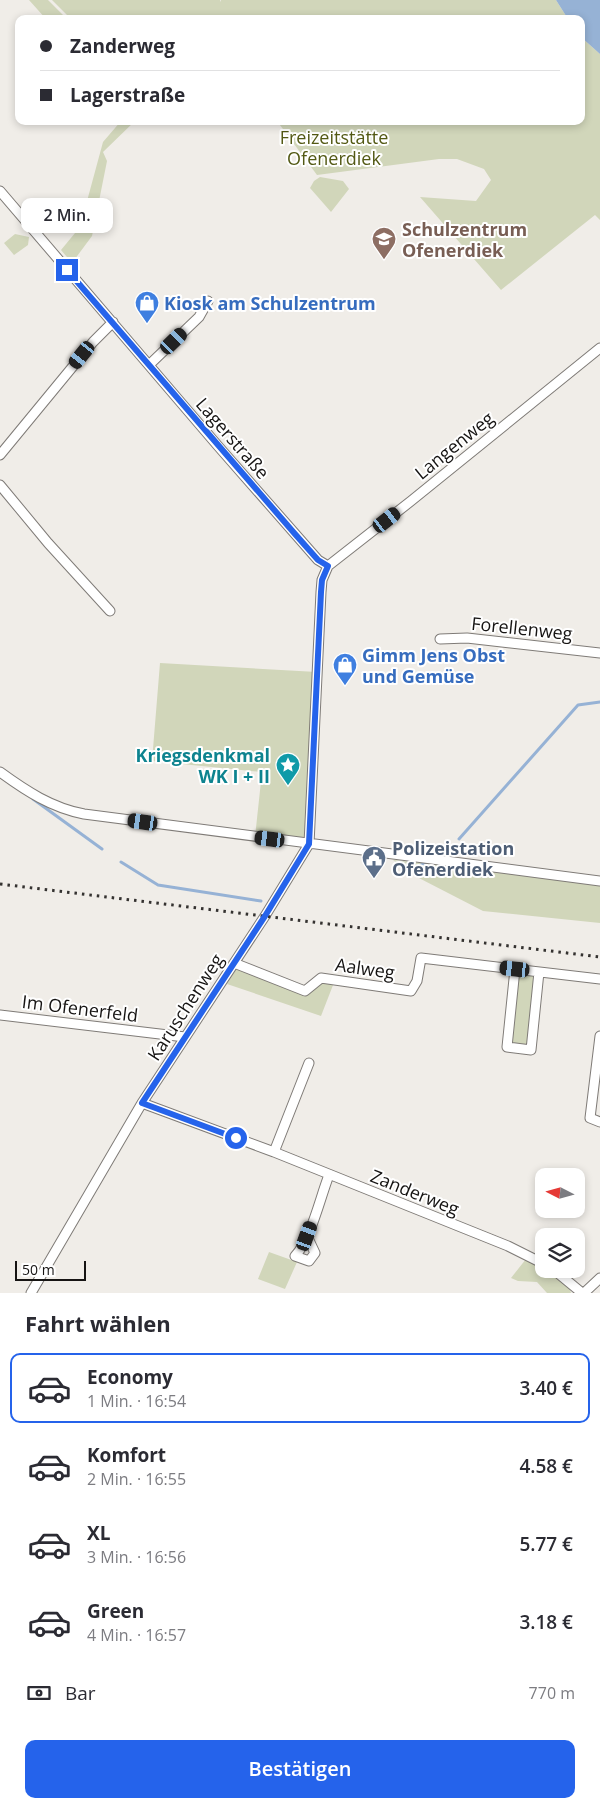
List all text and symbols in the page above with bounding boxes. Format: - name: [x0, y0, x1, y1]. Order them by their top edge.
- text: Zanderweg: [70, 33, 175, 59]
- text: Lagerstraße: [70, 82, 185, 108]
- park label: Freizeitstätte Ofenerdiek: [280, 125, 388, 170]
- callout: 2 Min.: [21, 198, 113, 232]
- text: 2 Min.: [43, 204, 91, 226]
- place label: Schulzentrum Ofenerdiek: [402, 217, 527, 262]
- school or university icon: Schulzentrum Ofenerdiek: [371, 226, 397, 260]
- route end: [56, 259, 78, 281]
- shop icon: Kiosk am Schulzentrum: [134, 290, 160, 324]
- place label: Kiosk am Schulzentrum: [164, 291, 376, 315]
- car: [157, 325, 190, 357]
- car: [66, 339, 97, 371]
- street label: Lagerstraße: [191, 392, 275, 484]
- street label: Langenweg: [409, 406, 499, 484]
- car: [370, 505, 403, 535]
- street label: Forellenweg: [470, 611, 574, 645]
- place label: Gimm Jens Obst und Gemüse: [362, 643, 505, 688]
- shop icon: Gimm Jens Obst und Gemüse: [332, 652, 358, 686]
- place label: Kriegsdenkmal WK I + II: [136, 743, 270, 788]
- place icon: Kriegsdenkmal WK I + II: [275, 752, 301, 786]
- car: [127, 812, 158, 832]
- car: [254, 830, 285, 848]
- place label: Polizeistation Ofenerdiek: [392, 836, 514, 881]
- public building icon: Polizeistation Ofenerdiek: [361, 845, 387, 879]
- street label: Karuschenweg: [142, 949, 229, 1065]
- street label: Aalweg: [334, 952, 396, 984]
- car: [499, 960, 530, 978]
- street label: Im Ofenerfeld: [21, 989, 139, 1027]
- route start: [225, 1127, 247, 1149]
- street label: Zanderweg: [367, 1163, 463, 1221]
- north arrow: [535, 1168, 585, 1218]
- map controls: [535, 1168, 585, 1278]
- car: [294, 1219, 319, 1253]
- button: layers: [535, 1228, 585, 1278]
- scale bar: [15, 1258, 86, 1281]
- text: 50 m: [22, 1260, 55, 1279]
- text: Fahrt wählen: [25, 1308, 171, 1338]
- text: Economy: [87, 1364, 173, 1390]
- icon: car: [27, 1366, 72, 1411]
- text: 3.40 €: [519, 1375, 573, 1401]
- text: 1 Min. · 16:54: [87, 1390, 186, 1412]
- text: Komfort: [87, 1442, 166, 1468]
- icon: car: [27, 1444, 72, 1489]
- text: 4.58 €: [519, 1453, 573, 1479]
- text: 2 Min. · 16:55: [87, 1468, 186, 1490]
- text: XL: [87, 1520, 110, 1546]
- icon: car: [27, 1522, 72, 1567]
- text: 5.77 €: [519, 1531, 573, 1557]
- text: 3 Min. · 16:56: [87, 1546, 186, 1568]
- text: Green: [87, 1598, 144, 1624]
- icon: car: [27, 1600, 72, 1645]
- text: 3.18 €: [519, 1609, 573, 1635]
- text: 4 Min. · 16:57: [87, 1624, 186, 1646]
- icon: cash: [25, 1679, 53, 1707]
- text: Bar: [65, 1680, 96, 1706]
- text: 770 m: [529, 1682, 575, 1704]
- button: Bestätigen: [25, 1740, 575, 1798]

